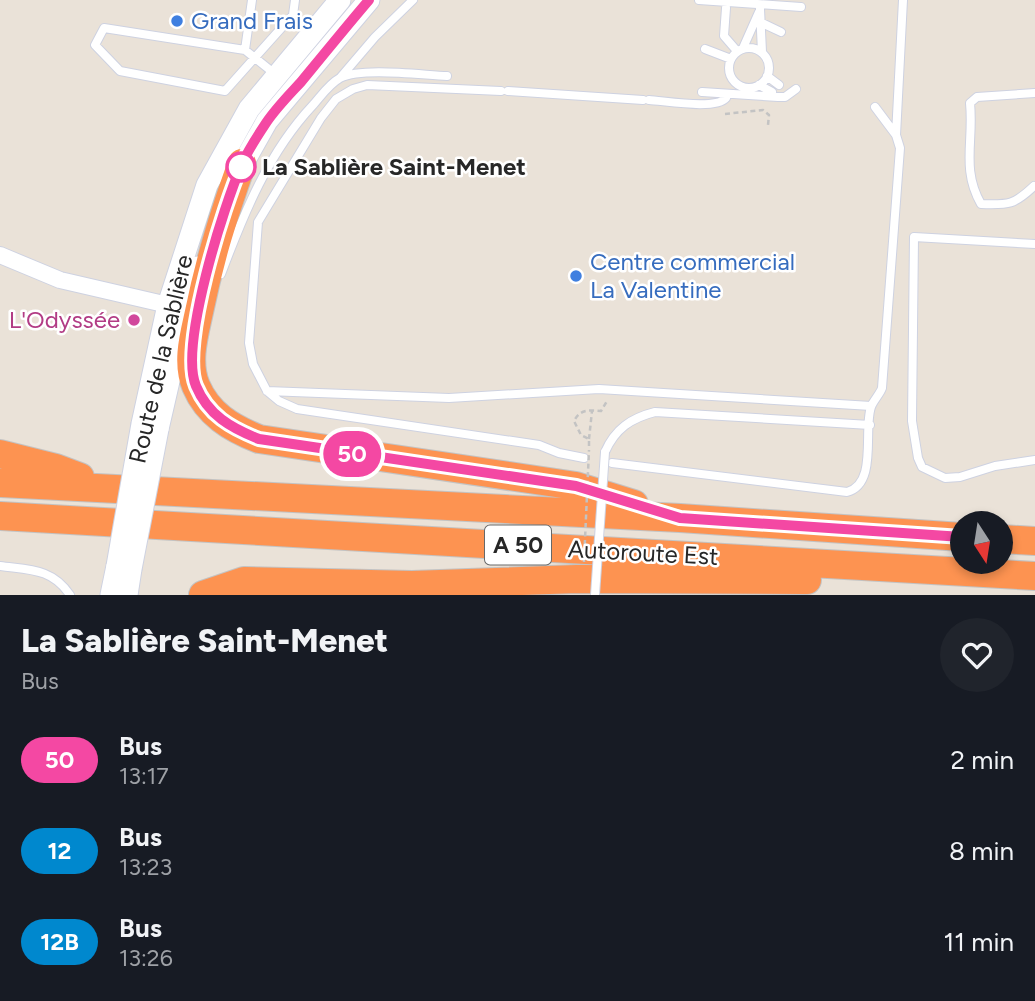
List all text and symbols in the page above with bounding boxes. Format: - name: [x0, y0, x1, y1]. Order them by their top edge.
- place label: Grand Frais: [191, 6, 313, 35]
- marker: Grand Frais: [169, 13, 185, 29]
- marker: La Sablière Saint-Menet: [226, 152, 256, 182]
- place label: La Sablière Saint-Menet: [262, 152, 526, 181]
- place label: Centre commercial La Valentine: [590, 247, 795, 304]
- street label: Route de la Sablière: [122, 252, 199, 466]
- marker: Centre commercial La Valentine: [568, 268, 584, 284]
- place label: L'Odyssée: [9, 305, 120, 334]
- marker: L'Odyssée: [126, 312, 142, 328]
- line badge: 50: [320, 431, 384, 477]
- text: 50: [337, 439, 367, 468]
- north arrow: [950, 511, 1013, 574]
- map controls: [950, 511, 1013, 574]
- road number: A 50: [485, 526, 551, 565]
- street label: Autoroute Est: [567, 534, 719, 571]
- button: heart: [940, 618, 1014, 692]
- text: La Sablière Saint-Menet: [21, 621, 388, 660]
- text: Bus: [21, 667, 59, 695]
- text: Bus: [119, 730, 162, 762]
- text: 2 min: [950, 744, 1014, 776]
- text: 50: [45, 745, 74, 774]
- text: 13:17: [119, 762, 169, 790]
- text: Bus: [119, 821, 162, 853]
- text: 8 min: [949, 835, 1014, 867]
- text: 12: [47, 836, 72, 865]
- text: 13:23: [119, 853, 172, 881]
- text: Bus: [119, 912, 162, 944]
- text: 11 min: [943, 926, 1014, 958]
- text: 12B: [40, 927, 79, 956]
- text: 13:26: [119, 944, 173, 972]

